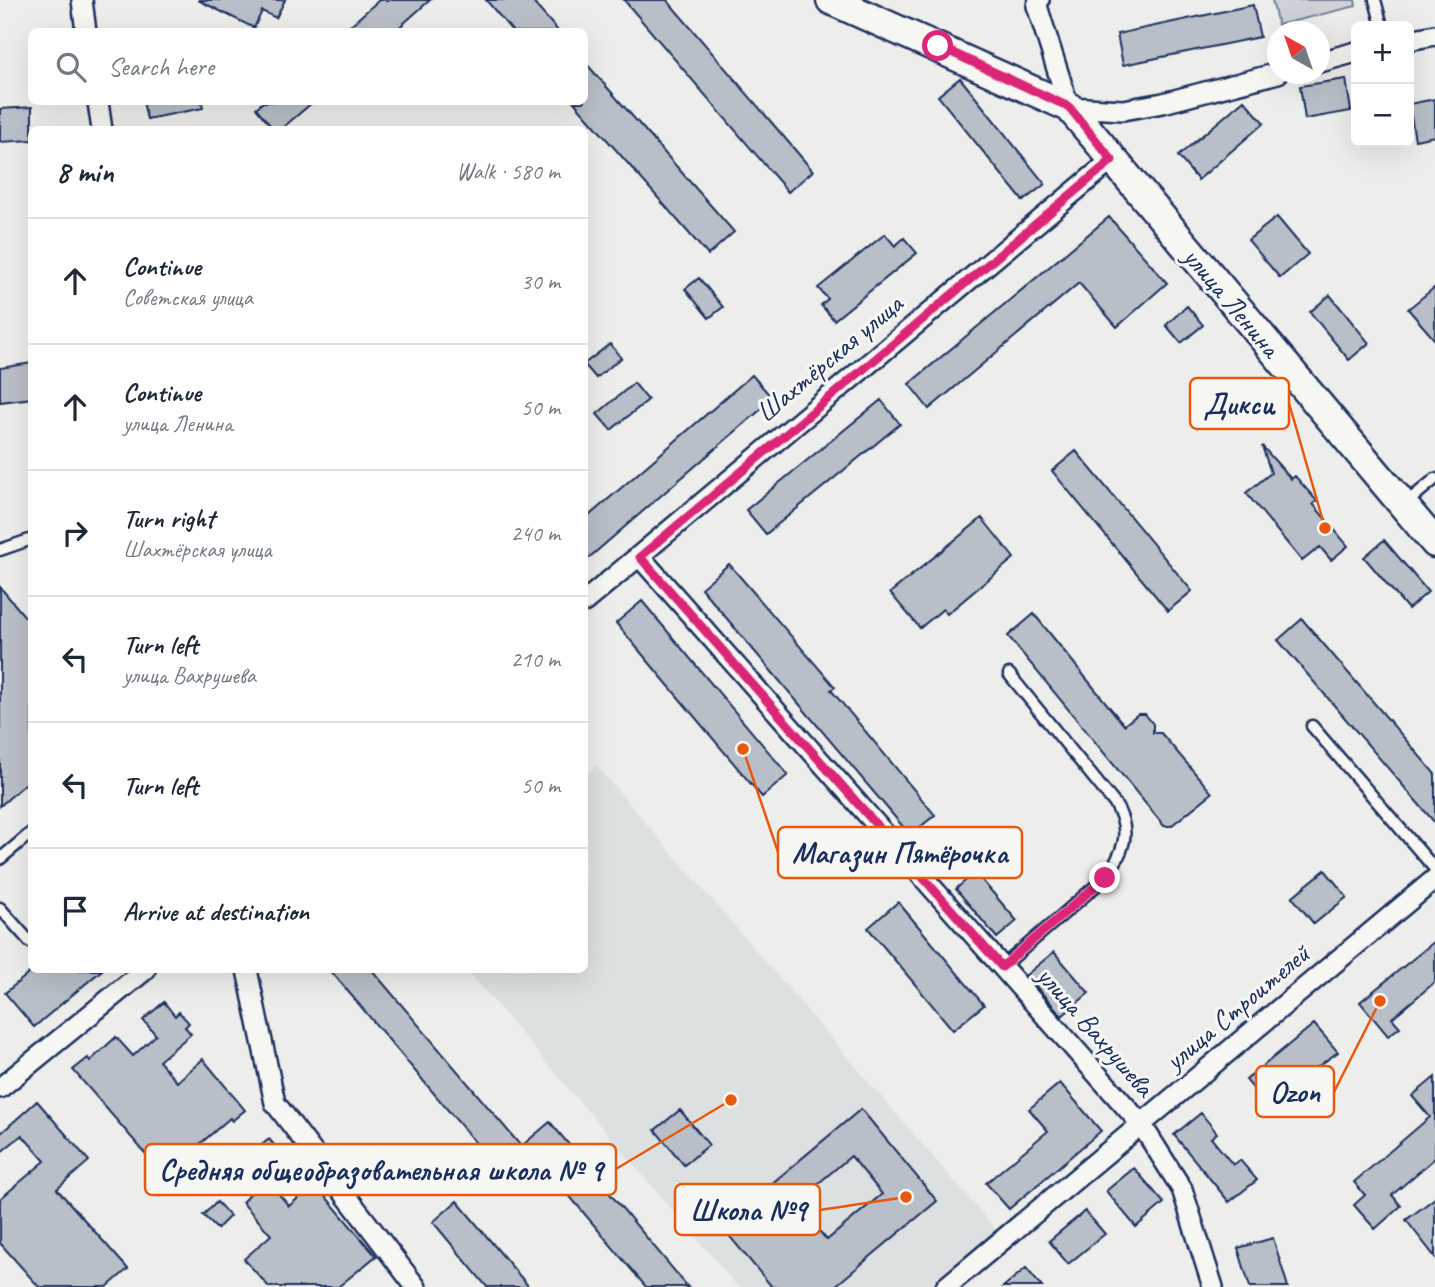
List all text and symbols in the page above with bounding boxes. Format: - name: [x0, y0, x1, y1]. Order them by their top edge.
- north arrow: [1267, 21, 1330, 84]
- map controls: [1351, 21, 1414, 147]
- button: +: [1351, 21, 1414, 84]
- search box: [28, 28, 588, 105]
- route start: [922, 30, 953, 61]
- icon: search: [52, 48, 90, 86]
- text: Search here: [108, 50, 214, 83]
- button: −: [1351, 84, 1414, 147]
- text: 8 min: [56, 153, 113, 191]
- text: Walk · 580 m: [456, 157, 560, 186]
- street label: улица Ленина: [1175, 238, 1290, 366]
- text: Continue: [123, 250, 201, 283]
- icon: ahead: [56, 262, 94, 300]
- text: 30 m: [521, 267, 560, 296]
- text: Советская улица: [123, 283, 253, 312]
- street label: Шахтёрская улица: [749, 285, 911, 430]
- text: Continue: [123, 376, 201, 409]
- callout: Дикси: [1190, 378, 1289, 429]
- text: Дикси: [1203, 385, 1276, 423]
- icon: ahead: [56, 388, 94, 426]
- text: 50 m: [521, 393, 560, 422]
- text: улица Ленина: [123, 409, 232, 438]
- text: Turn right: [123, 502, 214, 535]
- icon: right: [56, 514, 94, 552]
- text: 240 m: [511, 519, 560, 548]
- text: Шахтёрская улица: [123, 535, 272, 564]
- text: Turn left: [123, 628, 198, 661]
- icon: left: [56, 640, 94, 678]
- text: 210 m: [511, 645, 560, 674]
- text: улица Вахрушева: [123, 661, 256, 690]
- icon: left: [56, 766, 94, 804]
- text: Turn left: [123, 769, 198, 802]
- text: 50 m: [521, 771, 560, 800]
- callout: Магазин Пятёрочка: [778, 827, 1022, 878]
- text: Магазин Пятёрочка: [792, 834, 1010, 873]
- route end: [1089, 862, 1120, 893]
- icon: arrive: [56, 892, 94, 930]
- text: Arrive at destination: [123, 895, 309, 928]
- street label: улица Строителей: [1156, 935, 1318, 1079]
- street label: улица Вахрушева: [1028, 957, 1163, 1105]
- callout: Ozon: [1256, 1066, 1334, 1117]
- text: Ozon: [1270, 1073, 1321, 1111]
- callout: Средняя общеобразовательная школа № 9: [145, 1144, 616, 1195]
- text: Средняя общеобразовательная школа № 9: [159, 1151, 607, 1190]
- callout: Школа №9: [675, 1184, 820, 1235]
- text: Школа №9: [690, 1191, 810, 1229]

